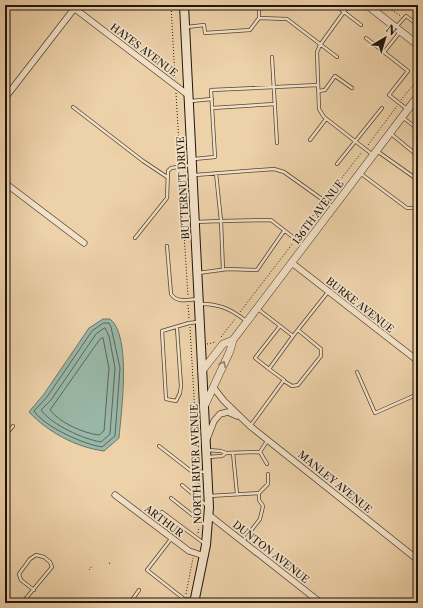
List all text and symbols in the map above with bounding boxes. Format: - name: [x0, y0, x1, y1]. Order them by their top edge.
- north arrow: [365, 18, 405, 58]
- street label: HAYES AVENUE: [108, 20, 180, 80]
- text: N: [383, 22, 400, 39]
- street label: BUTTERNUT DRIVE: [174, 136, 192, 240]
- street label: 136TH AVENUE: [290, 177, 346, 247]
- street label: BURKE AVENUE: [324, 274, 397, 336]
- one-way arrow: [218, 360, 226, 368]
- street label: NORTH RIVER AVENUE: [187, 404, 205, 524]
- street label: MANLEY AVENUE: [295, 448, 375, 516]
- street label: ARTHUR: [141, 501, 187, 540]
- street label: DUNTON AVENUE: [230, 518, 312, 586]

